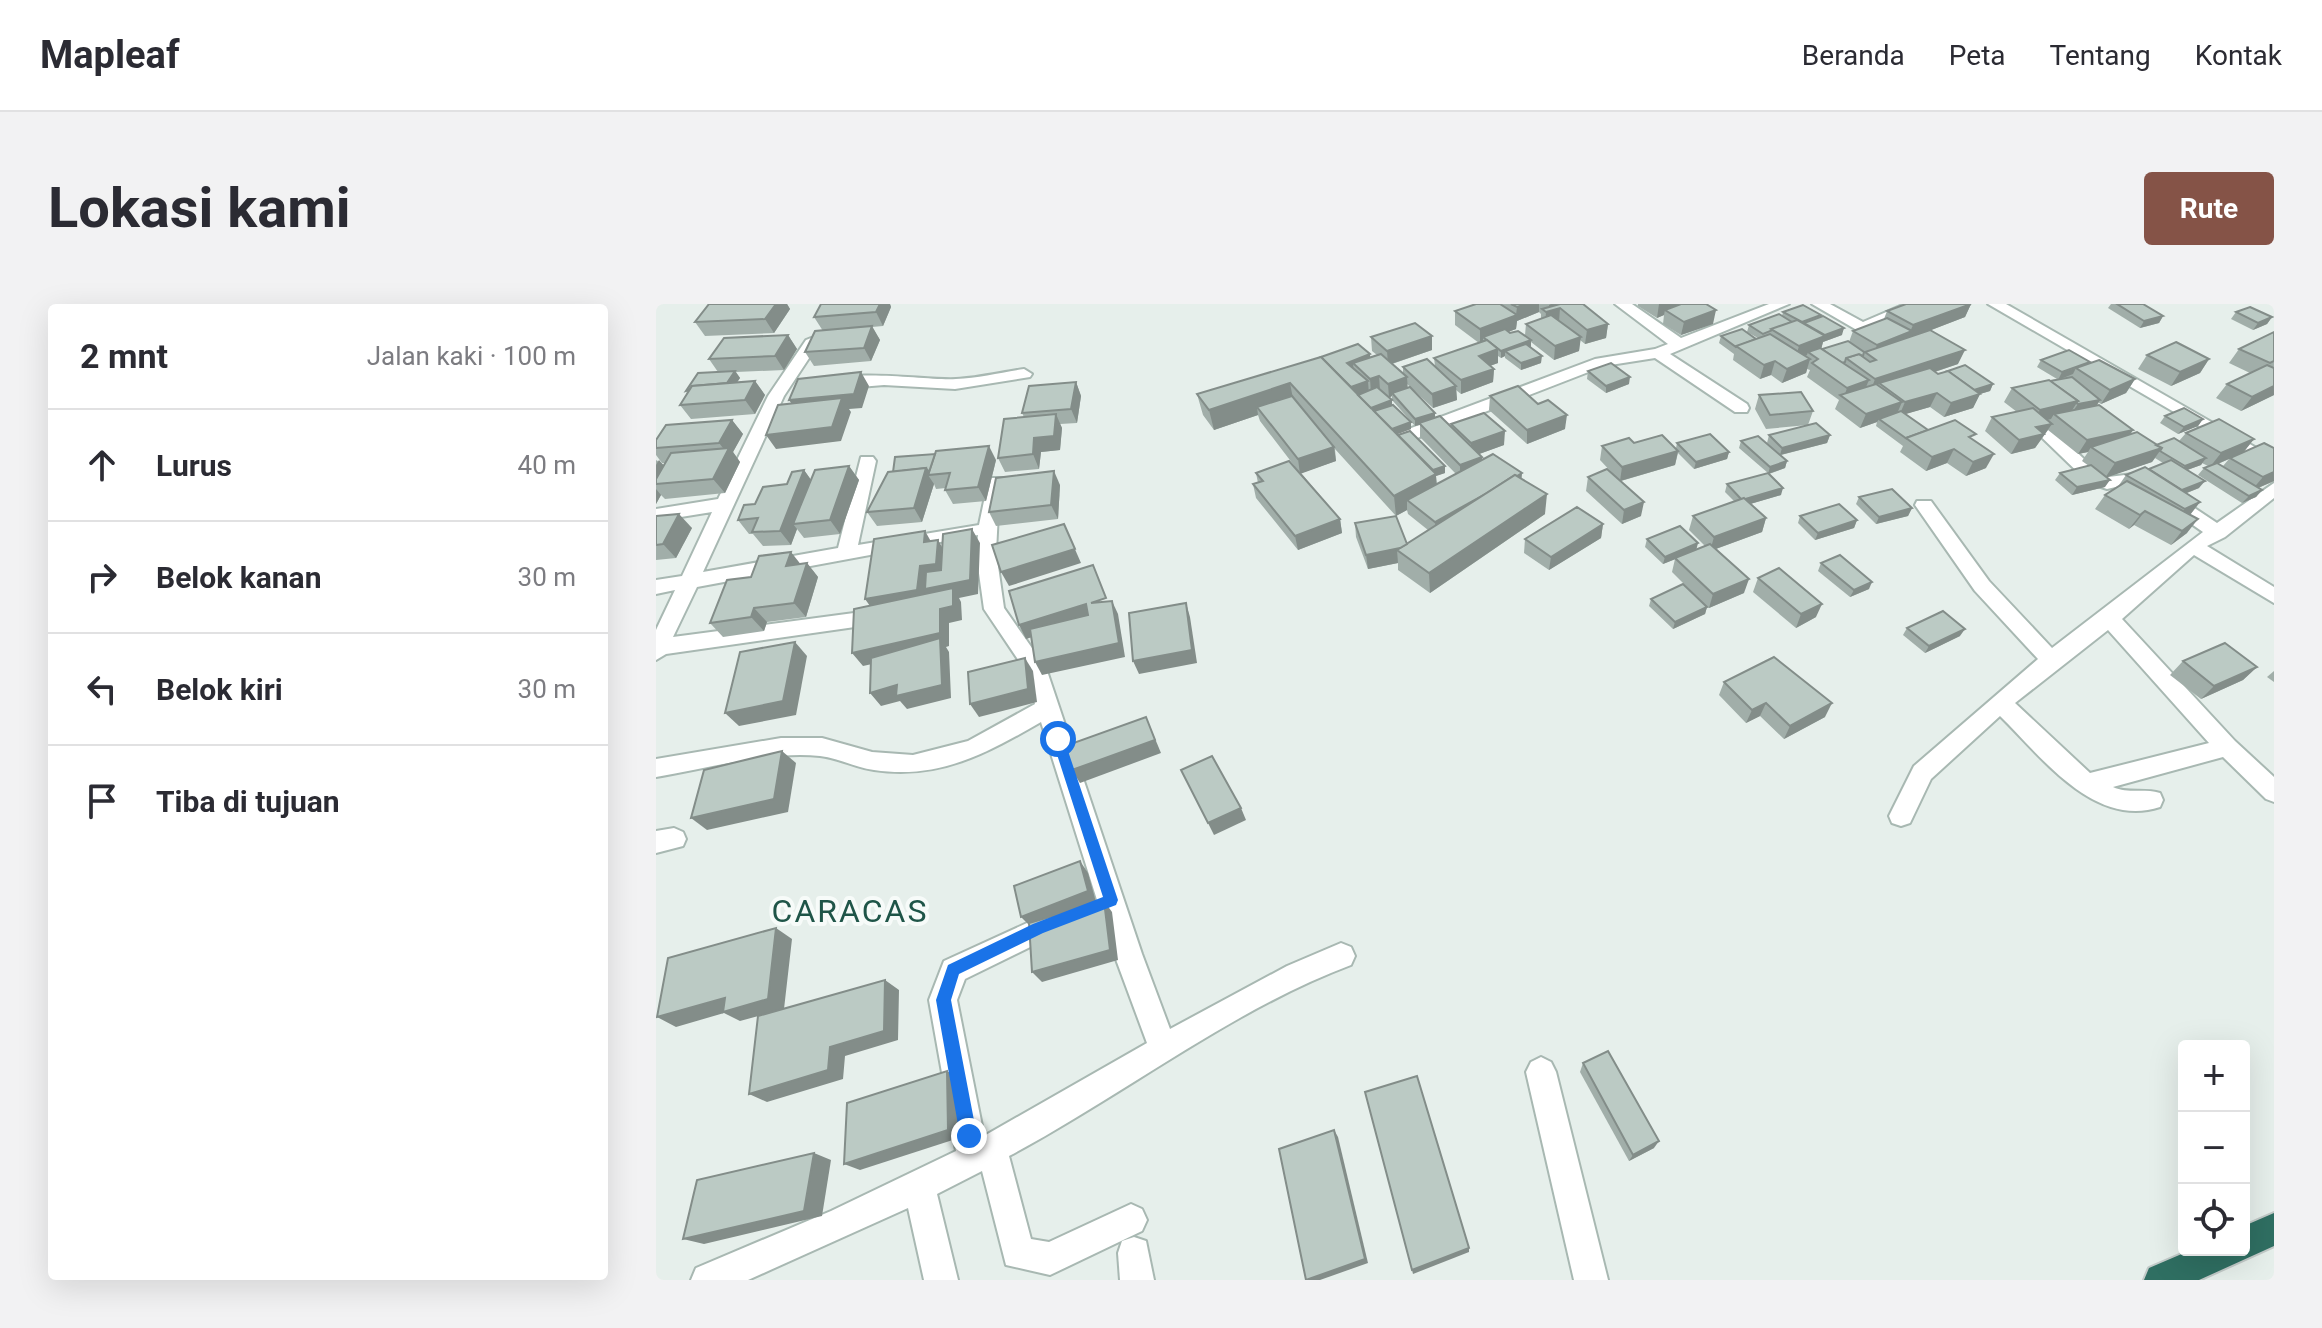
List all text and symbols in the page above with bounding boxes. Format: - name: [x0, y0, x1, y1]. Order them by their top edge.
- text: Mapleaf: [40, 33, 180, 77]
- text: Beranda: [1802, 39, 1905, 72]
- text: Peta: [1949, 39, 2006, 72]
- text: Tentang: [2050, 39, 2151, 72]
- text: Kontak: [2195, 39, 2282, 72]
- button: Rute: [2144, 172, 2274, 245]
- text: Lokasi kami: [48, 175, 351, 241]
- text: 2 mnt: [80, 336, 168, 376]
- text: Jalan kaki · 100 m: [367, 341, 576, 371]
- icon: ahead: [80, 443, 124, 487]
- text: Lurus: [156, 448, 232, 483]
- text: 40 m: [518, 450, 576, 480]
- icon: right: [80, 555, 124, 599]
- text: Belok kanan: [156, 560, 321, 595]
- text: 30 m: [518, 562, 576, 592]
- icon: left: [80, 667, 124, 711]
- text: Belok kiri: [156, 672, 283, 707]
- text: 30 m: [518, 674, 576, 704]
- route start: [1040, 721, 1076, 757]
- icon: arrive: [80, 779, 124, 823]
- text: Tiba di tujuan: [156, 784, 340, 819]
- district label: CARACAS: [772, 892, 928, 930]
- map controls: [2178, 1040, 2250, 1256]
- button: +: [2178, 1040, 2250, 1112]
- button: −: [2178, 1112, 2250, 1184]
- route end: [951, 1118, 987, 1154]
- button: locate: [2178, 1184, 2250, 1256]

